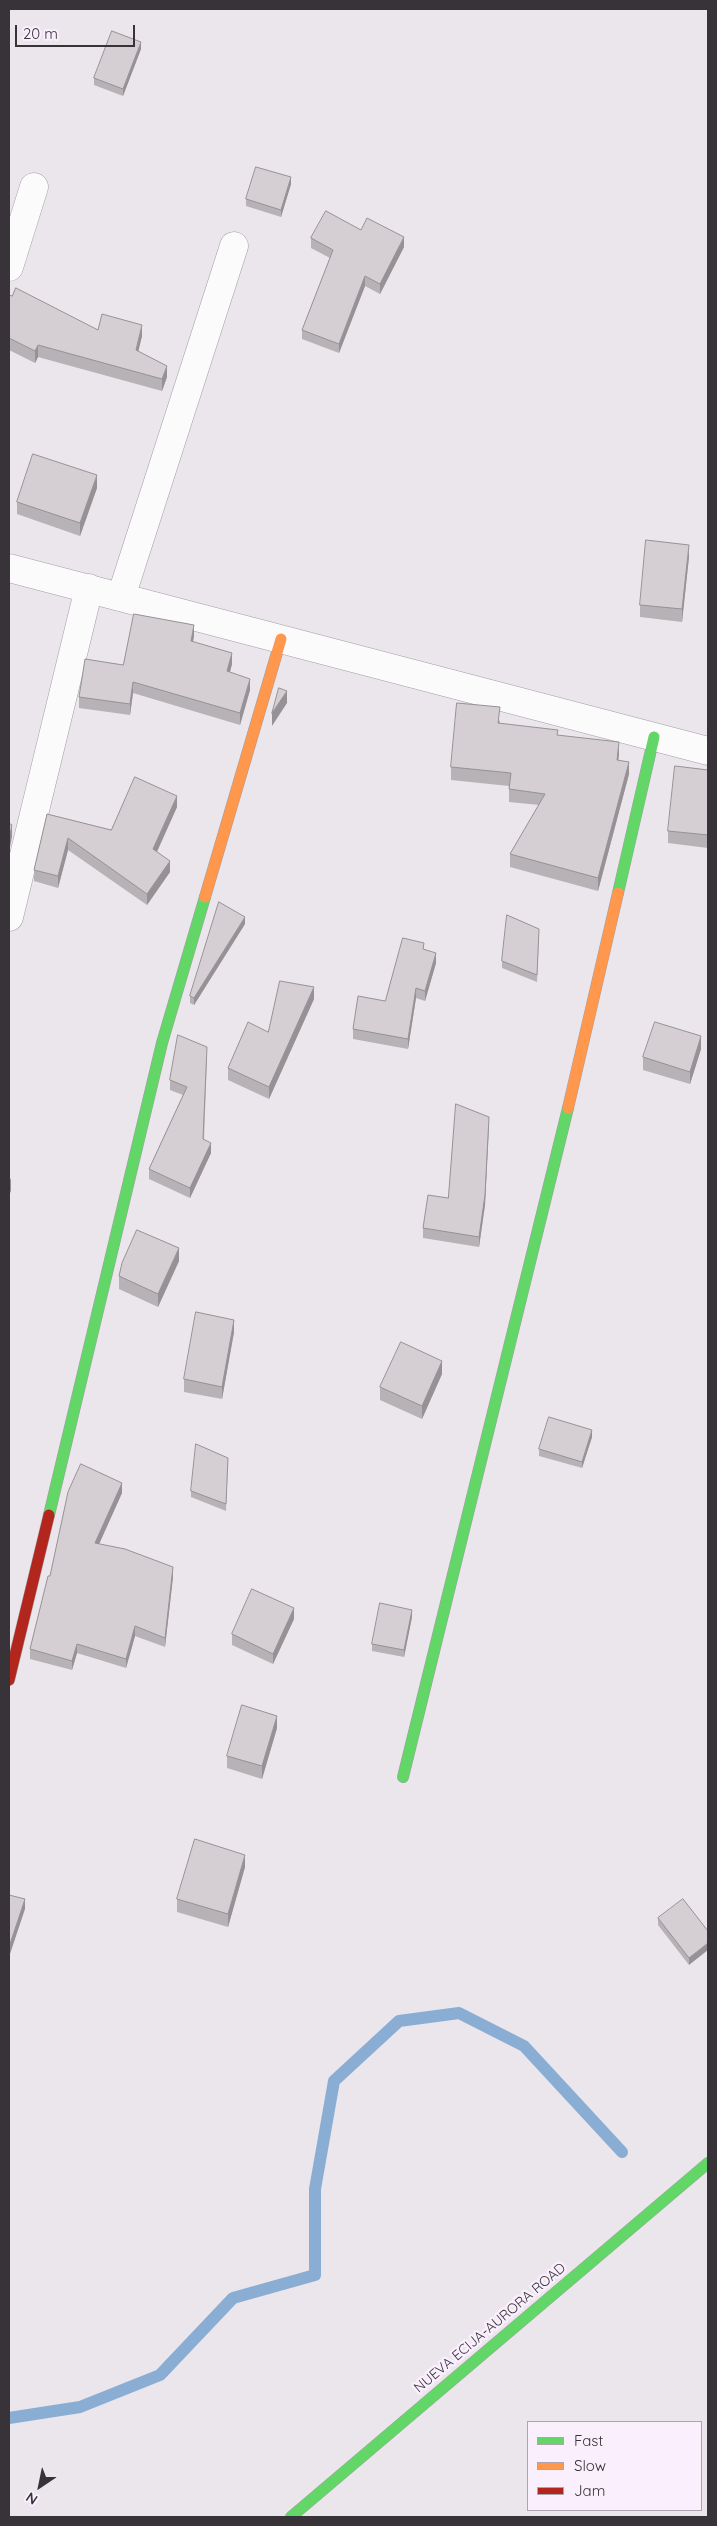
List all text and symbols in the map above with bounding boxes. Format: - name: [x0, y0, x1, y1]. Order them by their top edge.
- scale bar: [18, 15, 138, 47]
- text: 20 m: [23, 24, 58, 43]
- street label: NUEVA ECIJA-AURORA ROAD: [411, 2260, 569, 2396]
- legend: [527, 2421, 702, 2511]
- text: Fast: [574, 2431, 603, 2450]
- text: Slow: [574, 2456, 606, 2475]
- north arrow: [15, 2461, 65, 2511]
- text: Jam: [574, 2481, 605, 2500]
- text: N: [22, 2488, 41, 2509]

